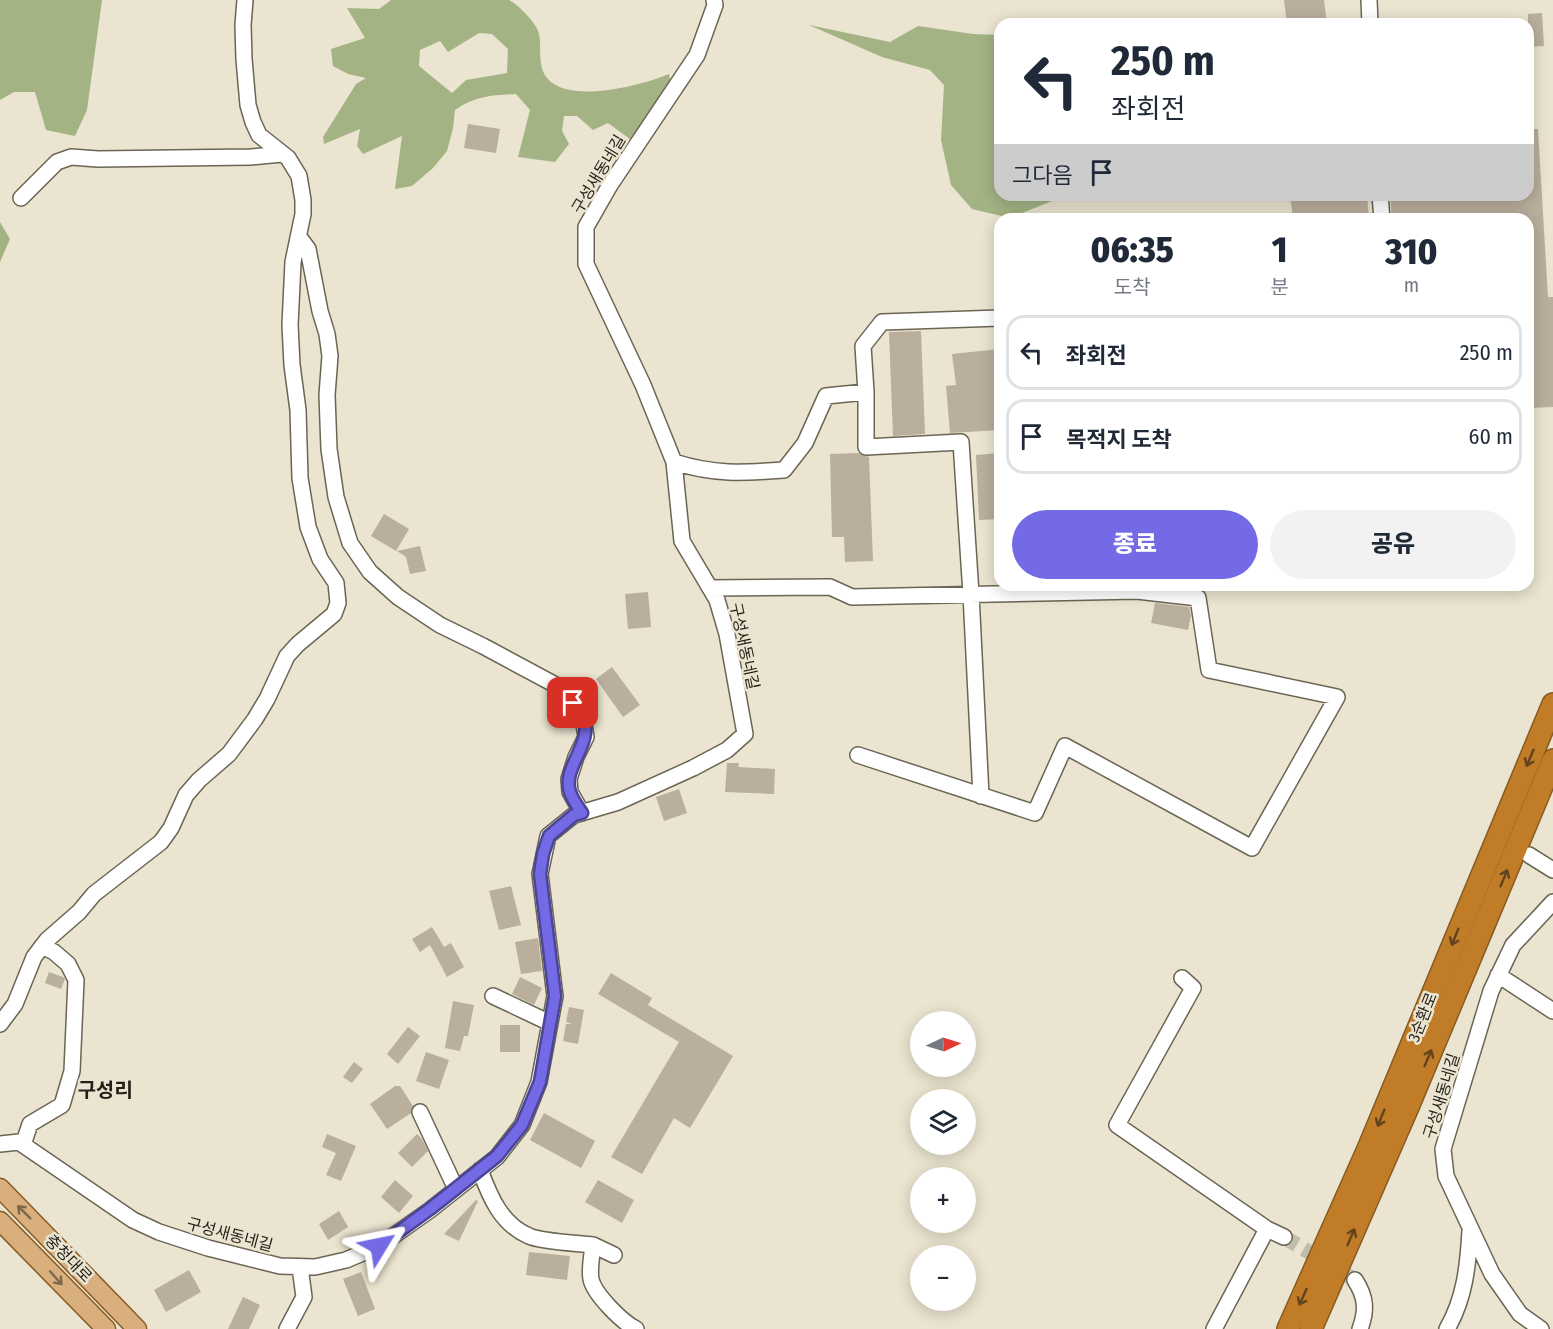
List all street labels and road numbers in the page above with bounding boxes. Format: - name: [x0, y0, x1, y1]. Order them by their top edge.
- street label: 구성새동네길: [568, 132, 629, 217]
- street label: 구성새동네길: [726, 601, 763, 691]
- street label: 3순환로: [1404, 990, 1441, 1045]
- street label: 구성새동네길: [1419, 1051, 1463, 1141]
- street label: 구성새동네길: [185, 1214, 275, 1255]
- street label: 충청대로: [41, 1231, 96, 1286]

